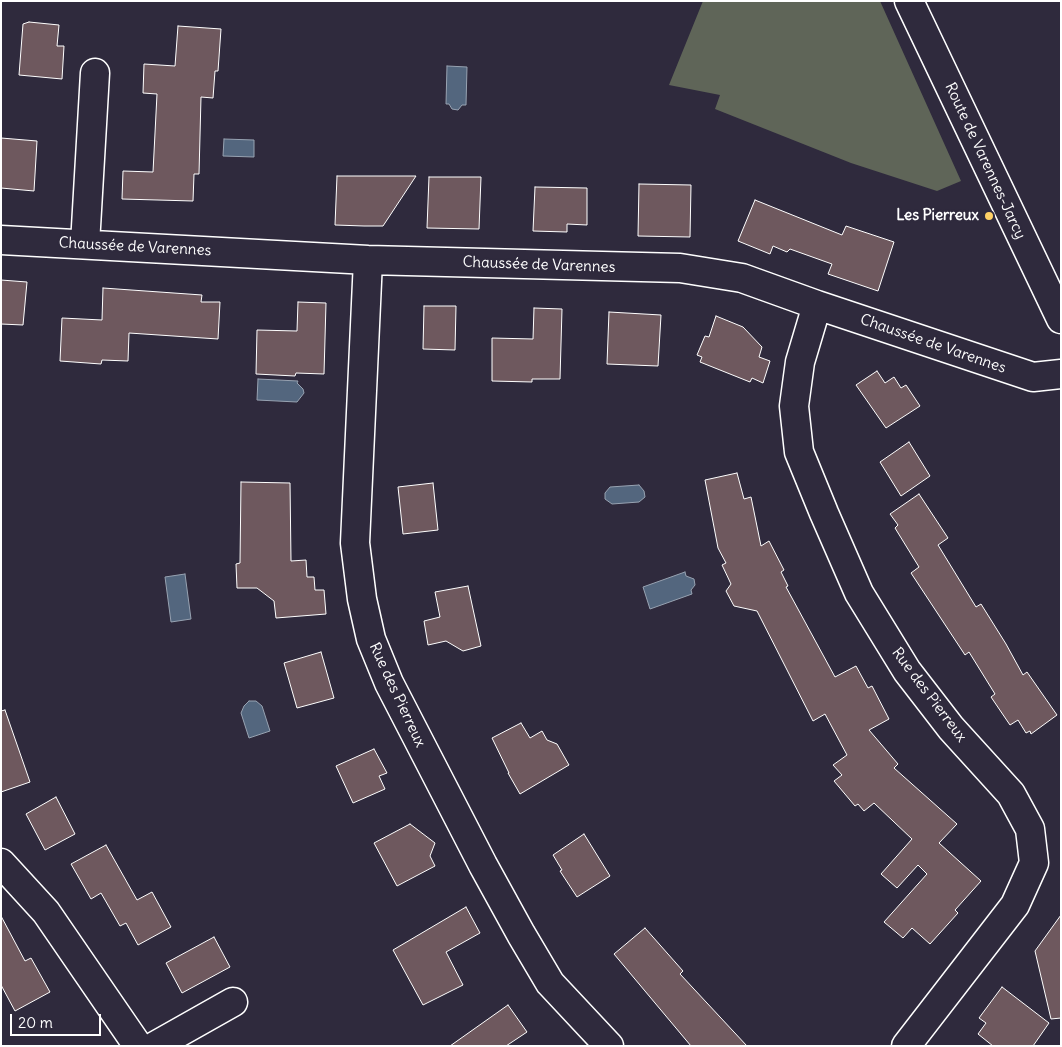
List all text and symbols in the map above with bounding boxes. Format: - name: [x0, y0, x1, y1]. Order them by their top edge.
- street label: Route de Varennes-Jarcy: [941, 80, 1029, 242]
- place label: Les Pierreux: [896, 207, 979, 225]
- marker: Les Pierreux: [983, 210, 995, 222]
- street label: Chaussée de Varennes: [58, 234, 212, 260]
- street label: Chaussée de Varennes: [462, 253, 616, 277]
- street label: Chaussée de Varennes: [858, 311, 1008, 377]
- street label: Rue des Pierreux: [365, 640, 429, 750]
- street label: Rue des Pierreux: [888, 644, 970, 746]
- scale bar: [12, 1004, 104, 1036]
- text: 20 m: [18, 1013, 53, 1032]

